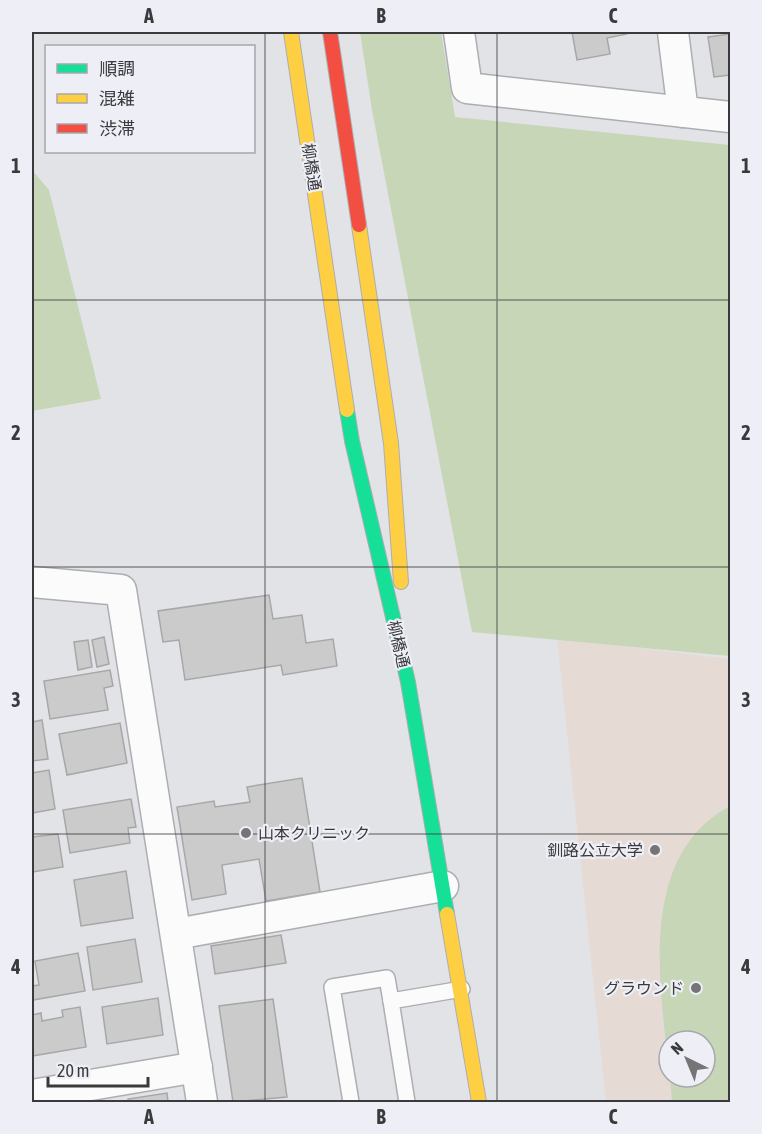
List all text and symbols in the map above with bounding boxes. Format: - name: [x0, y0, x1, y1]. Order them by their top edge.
- text: A: [143, 4, 154, 27]
- text: B: [376, 4, 386, 27]
- text: C: [609, 4, 618, 27]
- legend: [45, 45, 255, 153]
- text: 順調: [99, 58, 135, 79]
- text: 混雑: [99, 88, 135, 109]
- text: 渋滞: [99, 118, 135, 139]
- street label: 柳橋通: [299, 142, 325, 192]
- text: 1: [11, 154, 21, 177]
- text: 1: [741, 154, 751, 177]
- text: 2: [11, 421, 21, 444]
- text: 2: [741, 421, 751, 444]
- street label: 柳橋通: [385, 619, 413, 669]
- text: 3: [11, 688, 21, 711]
- text: 3: [741, 688, 751, 711]
- place label: 山本クリニック: [258, 824, 370, 842]
- marker: 山本クリニック: [239, 826, 253, 840]
- place label: 釧路公立大学: [547, 841, 643, 859]
- marker: 釧路公立大学: [648, 843, 662, 857]
- text: 4: [10, 955, 21, 978]
- text: 4: [740, 955, 751, 978]
- place label: グラウンド: [604, 979, 684, 997]
- marker: グラウンド: [689, 981, 703, 995]
- north arrow: [657, 1029, 717, 1089]
- text: N: [667, 1038, 686, 1058]
- scale bar: [48, 1050, 148, 1088]
- text: 20 m: [57, 1060, 89, 1081]
- text: A: [143, 1105, 154, 1128]
- text: B: [376, 1105, 386, 1128]
- text: C: [609, 1105, 618, 1128]

